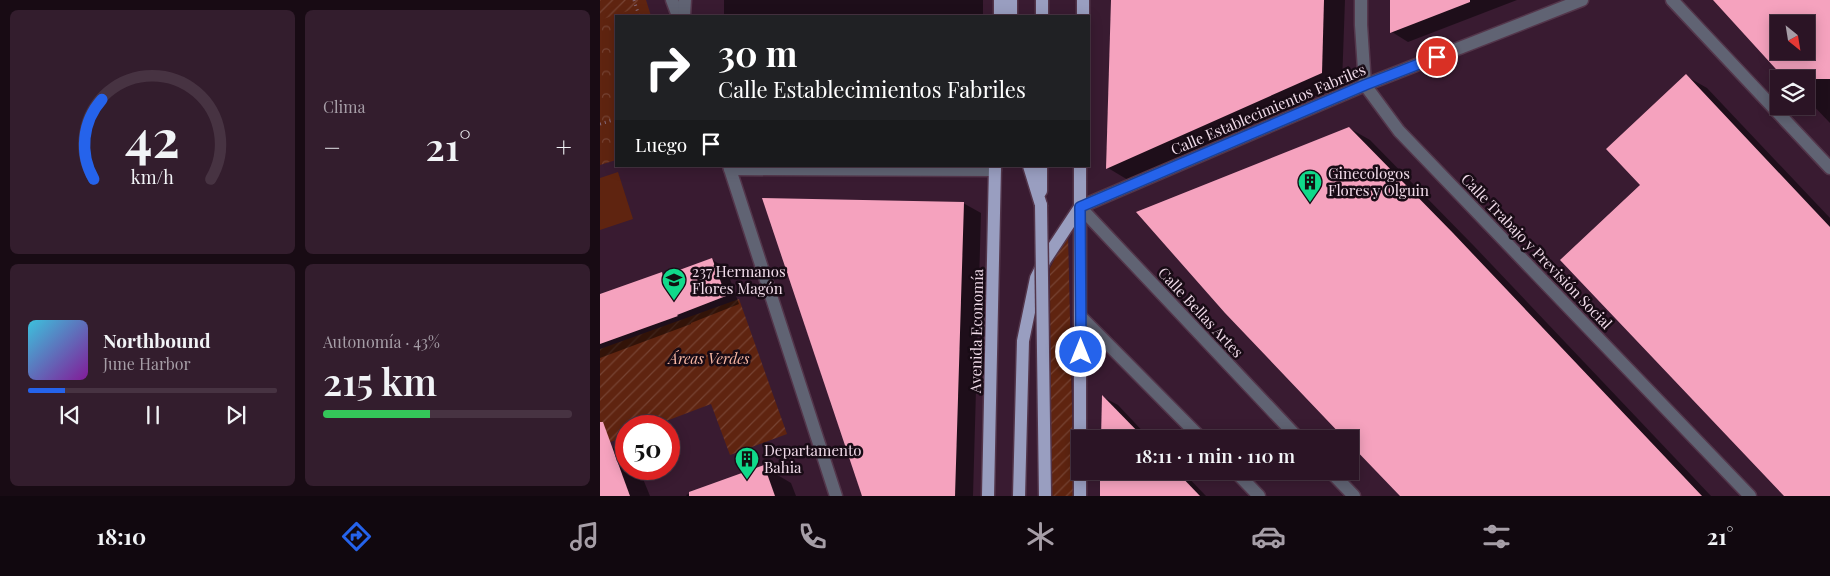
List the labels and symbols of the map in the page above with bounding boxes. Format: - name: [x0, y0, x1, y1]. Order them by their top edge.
- north arrow: [1770, 15, 1815, 60]
- pin: [1416, 36, 1458, 78]
- street label: Calle Establecimientos Fabriles: [1168, 59, 1368, 159]
- place label: Ginecologos Flores y Olguin: [1328, 163, 1429, 200]
- building icon: Ginecologos Flores y Olguin: [1297, 169, 1323, 203]
- street label: Calle Trabajo y Previsión Social: [1457, 169, 1617, 333]
- place label: 237 Hermanos Flores Magón: [692, 261, 786, 298]
- street label: Calle Bellas Artes: [1154, 263, 1248, 361]
- school or university icon: 237 Hermanos Flores Magón: [661, 267, 687, 301]
- street label: Avenida Economía: [965, 268, 987, 394]
- position arrow: [1054, 325, 1106, 377]
- park label: Áreas Verdes: [667, 348, 750, 368]
- speed limit sign: 50: [615, 415, 680, 480]
- place label: Departamento Bahia: [764, 440, 861, 477]
- building icon: Departamento Bahia: [734, 446, 760, 480]

